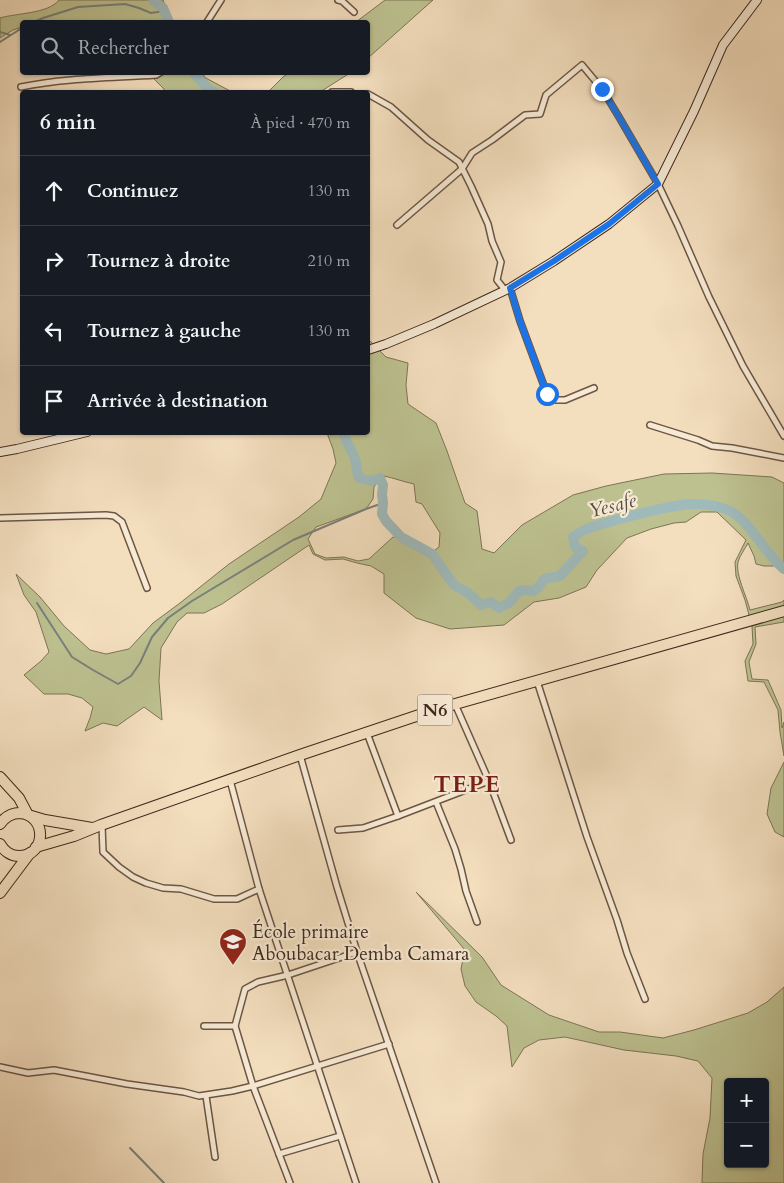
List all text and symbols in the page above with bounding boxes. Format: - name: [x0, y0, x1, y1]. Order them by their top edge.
- search box: [20, 20, 370, 75]
- icon: search: [38, 34, 66, 62]
- text: Rechercher: [78, 35, 169, 61]
- route end: [591, 78, 614, 101]
- text: 6 min: [40, 108, 96, 137]
- text: À pied · 470 m: [250, 112, 350, 134]
- icon: ahead: [40, 177, 68, 205]
- text: Continuez: [87, 178, 178, 204]
- text: 130 m: [308, 180, 350, 202]
- icon: right: [40, 247, 68, 275]
- text: Tournez à droite: [87, 248, 230, 274]
- text: 210 m: [308, 250, 350, 272]
- icon: left: [40, 317, 68, 345]
- text: Tournez à gauche: [87, 318, 241, 344]
- text: 130 m: [308, 320, 350, 342]
- route start: [536, 383, 559, 406]
- icon: arrive: [40, 387, 68, 415]
- text: Arrivée à destination: [87, 388, 268, 414]
- water label: Yesafe: [585, 486, 639, 524]
- road number: N6: [418, 694, 452, 726]
- district label: TEPE: [433, 768, 501, 801]
- place label: École primaire Aboubacar Demba Camara: [252, 919, 470, 967]
- school or university icon: École primaire Aboubacar Demba Camara: [218, 927, 248, 966]
- map controls: [724, 1078, 769, 1168]
- button: +: [724, 1078, 769, 1123]
- button: −: [724, 1123, 769, 1168]

